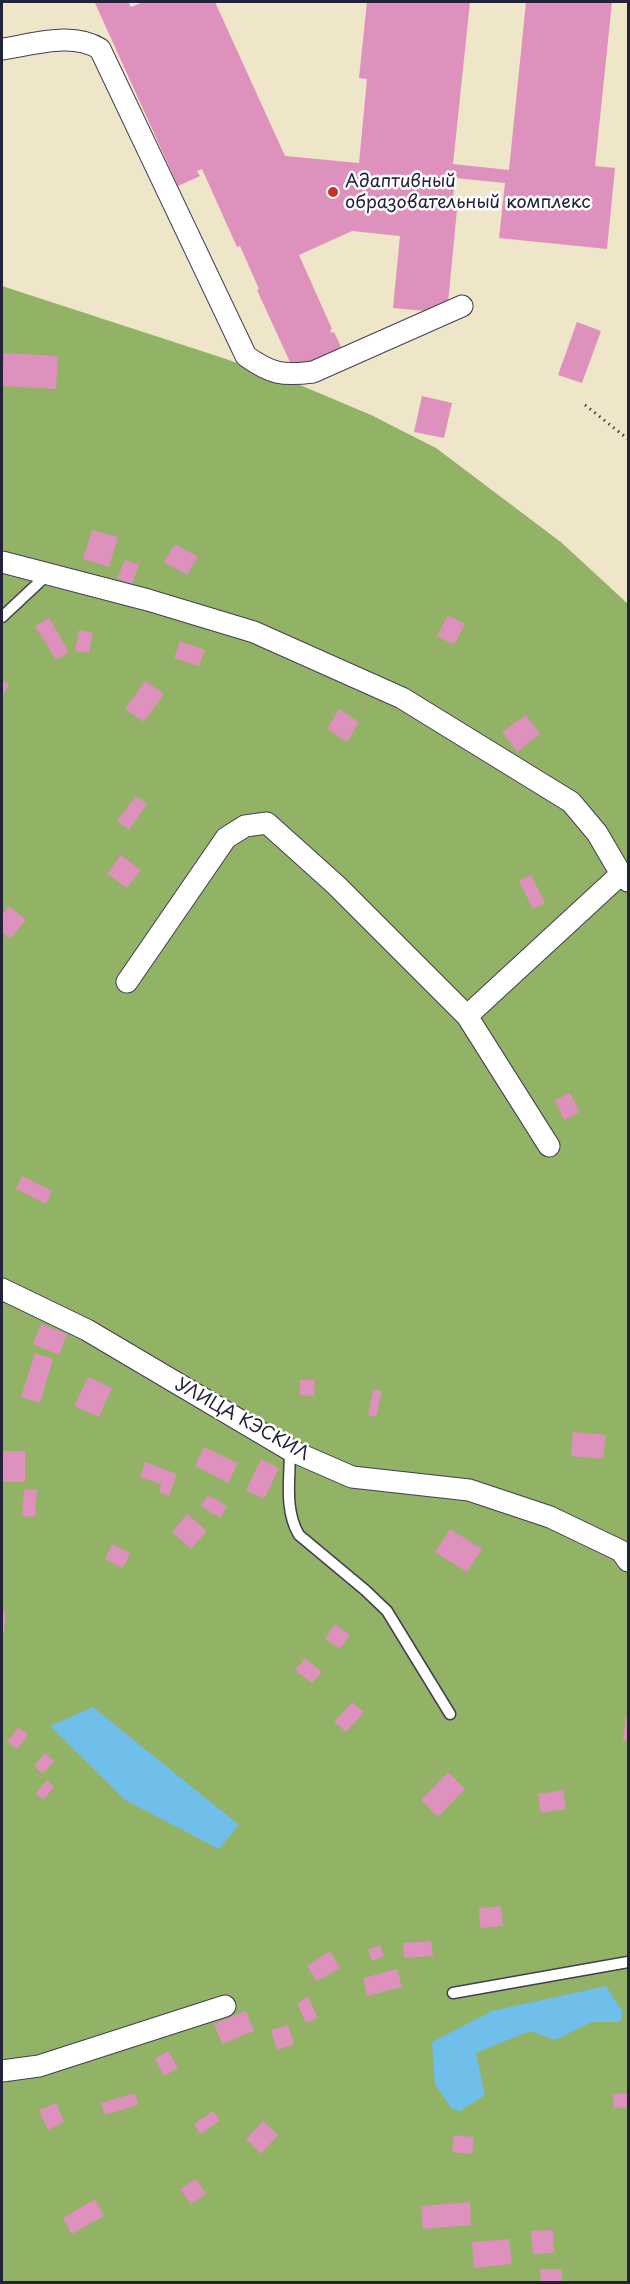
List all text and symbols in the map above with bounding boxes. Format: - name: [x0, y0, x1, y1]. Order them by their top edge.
- place label: Адаптивный образовательный комплекс: [345, 171, 591, 213]
- marker: Адаптивный образовательный комплекс: [326, 185, 340, 199]
- street label: УЛИЦА КЭСКИЛ: [171, 1374, 313, 1466]

